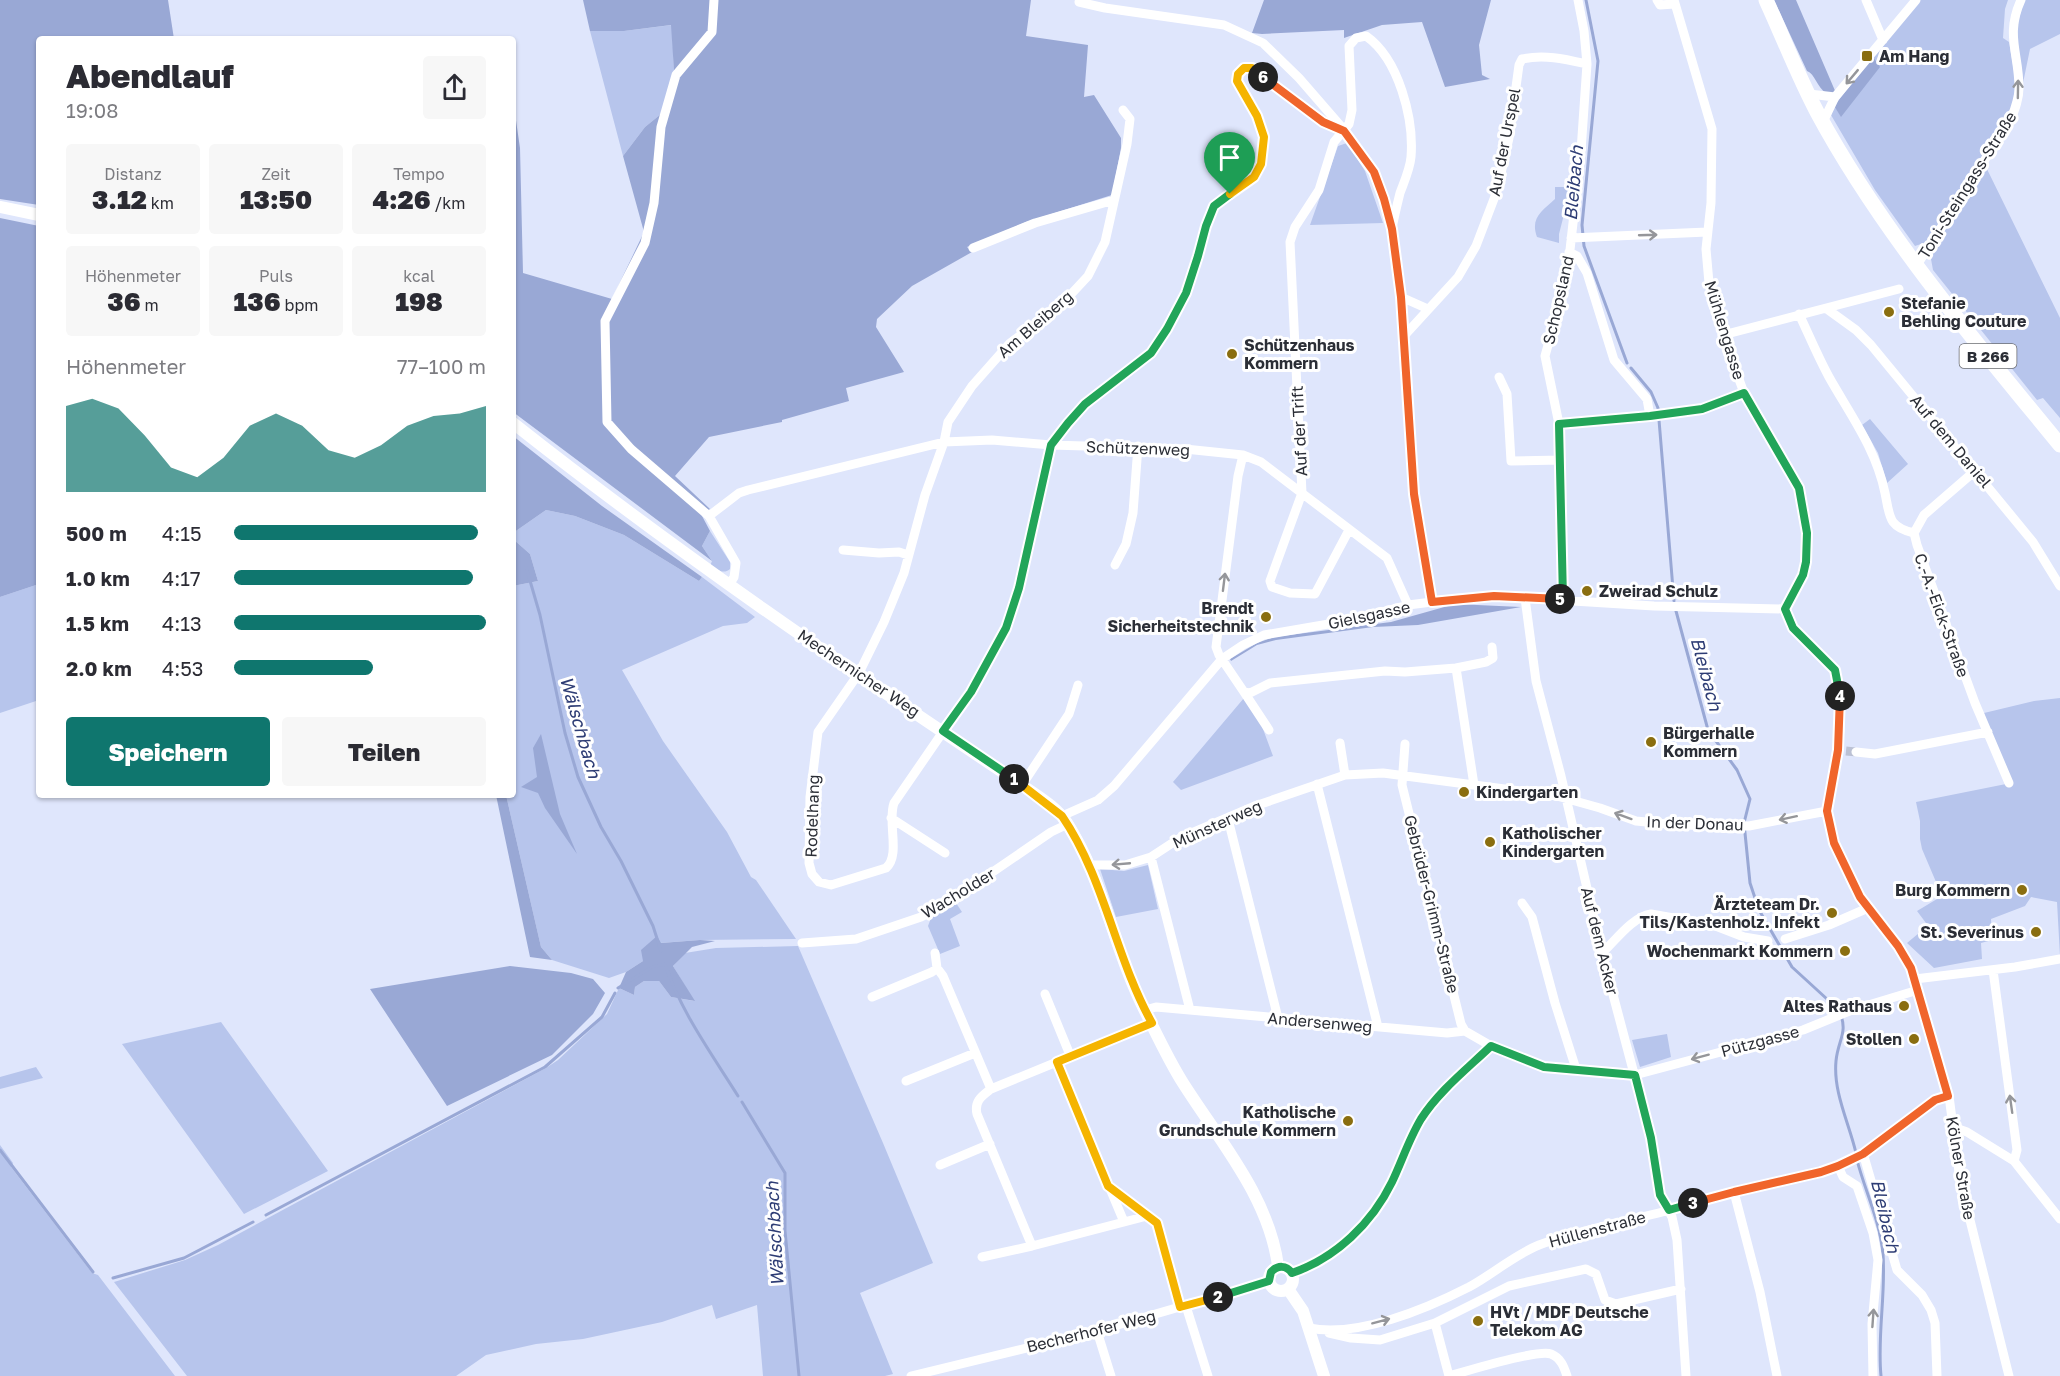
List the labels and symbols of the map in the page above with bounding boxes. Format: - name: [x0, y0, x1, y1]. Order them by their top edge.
- place label: Am Hang: [1879, 46, 1949, 66]
- marker: Am Hang: [1860, 49, 1874, 63]
- pin: 6: [1248, 62, 1278, 92]
- one-way arrow: [1845, 69, 1859, 84]
- one-way arrow: [2012, 79, 2024, 99]
- street label: Auf der Urspel: [1484, 86, 1524, 198]
- street label: Toni-Steingass-Straße: [1913, 108, 2021, 262]
- pin: [1204, 132, 1255, 194]
- water label: Bleibach: [1559, 144, 1587, 221]
- one-way arrow: [1637, 229, 1657, 240]
- street label: Schopsland: [1538, 254, 1578, 346]
- street label: Mühlengasse: [1700, 278, 1750, 382]
- street label: Am Bleiberg: [993, 286, 1077, 362]
- place label: Stefanie Behling Couture: [1901, 293, 2027, 331]
- marker: Stefanie Behling Couture: [1882, 305, 1896, 319]
- place label: Schützenhaus Kommern: [1244, 335, 1354, 373]
- road number: B 266: [1960, 344, 2016, 368]
- marker: Schützenhaus Kommern: [1225, 347, 1239, 361]
- street label: Auf der Trift: [1287, 385, 1311, 477]
- street label: Auf dem Daniel: [1906, 390, 1996, 492]
- street label: Schützenweg: [1086, 436, 1190, 460]
- street label: C.-A.-Eick-Straße: [1910, 550, 1974, 680]
- one-way arrow: [1219, 573, 1230, 592]
- place label: Zweirad Schulz: [1599, 581, 1718, 601]
- pin: 5: [1545, 584, 1575, 614]
- marker: Zweirad Schulz: [1580, 584, 1594, 598]
- street label: Gielsgasse: [1326, 597, 1412, 633]
- place label: Brendt Sicherheitstechnik: [1107, 598, 1255, 636]
- marker: Brendt Sicherheitstechnik: [1259, 610, 1273, 624]
- street label: Mechernicher Weg: [794, 625, 924, 721]
- water label: Bleibach: [1687, 635, 1728, 714]
- water label: Wälschbach: [556, 674, 606, 781]
- pin: 4: [1825, 681, 1855, 711]
- place label: Bürgerhalle Kommern: [1663, 723, 1754, 761]
- marker: Bürgerhalle Kommern: [1644, 735, 1658, 749]
- pin: 1: [999, 764, 1029, 794]
- street label: Rodelhang: [801, 774, 823, 858]
- place label: Kindergarten: [1476, 782, 1578, 802]
- marker: Kindergarten: [1457, 785, 1471, 799]
- street label: Münsterweg: [1169, 795, 1265, 853]
- one-way arrow: [1614, 810, 1633, 821]
- street label: In der Donau: [1646, 811, 1744, 835]
- street label: Gebrüder-Grimm-Straße: [1400, 813, 1464, 995]
- one-way arrow: [1779, 813, 1798, 824]
- place label: Katholischer Kindergarten: [1502, 823, 1604, 861]
- marker: Katholischer Kindergarten: [1483, 835, 1497, 849]
- one-way arrow: [1112, 859, 1131, 870]
- street label: Wacholder: [918, 863, 998, 923]
- place label: Burg Kommern: [1895, 880, 2010, 900]
- marker: Burg Kommern: [2015, 883, 2029, 897]
- street label: Auf dem Acker: [1577, 885, 1623, 997]
- place label: Ärzteteam Dr. Tils/Kastenholz. Infekt: [1640, 894, 1820, 932]
- marker: Ärzteteam Dr. Tils/Kastenholz. Infekt: [1825, 906, 1839, 920]
- place label: St. Severinus: [1920, 922, 2024, 942]
- marker: St. Severinus: [2029, 925, 2043, 939]
- place label: Wochenmarkt Kommern: [1647, 941, 1833, 961]
- marker: Wochenmarkt Kommern: [1838, 944, 1852, 958]
- place label: Altes Rathaus: [1783, 996, 1892, 1016]
- marker: Altes Rathaus: [1897, 999, 1911, 1013]
- street label: Andersenweg: [1267, 1007, 1373, 1037]
- street label: Pützgasse: [1719, 1021, 1801, 1061]
- place label: Stollen: [1846, 1029, 1902, 1049]
- marker: Stollen: [1907, 1032, 1921, 1046]
- one-way arrow: [1691, 1052, 1710, 1064]
- one-way arrow: [2005, 1094, 2016, 1114]
- place label: Katholische Grundschule Kommern: [1159, 1102, 1336, 1140]
- marker: Katholische Grundschule Kommern: [1341, 1114, 1355, 1128]
- street label: Kölner Straße: [1942, 1115, 1980, 1221]
- water label: Bleibach: [1867, 1177, 1905, 1256]
- water label: Wälschbach: [760, 1180, 788, 1287]
- pin: 3: [1678, 1188, 1708, 1218]
- street label: Hüllenstraße: [1546, 1206, 1648, 1252]
- pin: 2: [1203, 1282, 1233, 1312]
- place label: HVt / MDF Deutsche Telekom AG: [1490, 1302, 1649, 1340]
- street label: Becherhofer Weg: [1024, 1305, 1158, 1357]
- one-way arrow: [1867, 1308, 1878, 1328]
- marker: HVt / MDF Deutsche Telekom AG: [1471, 1314, 1485, 1328]
- one-way arrow: [1372, 1315, 1391, 1326]

